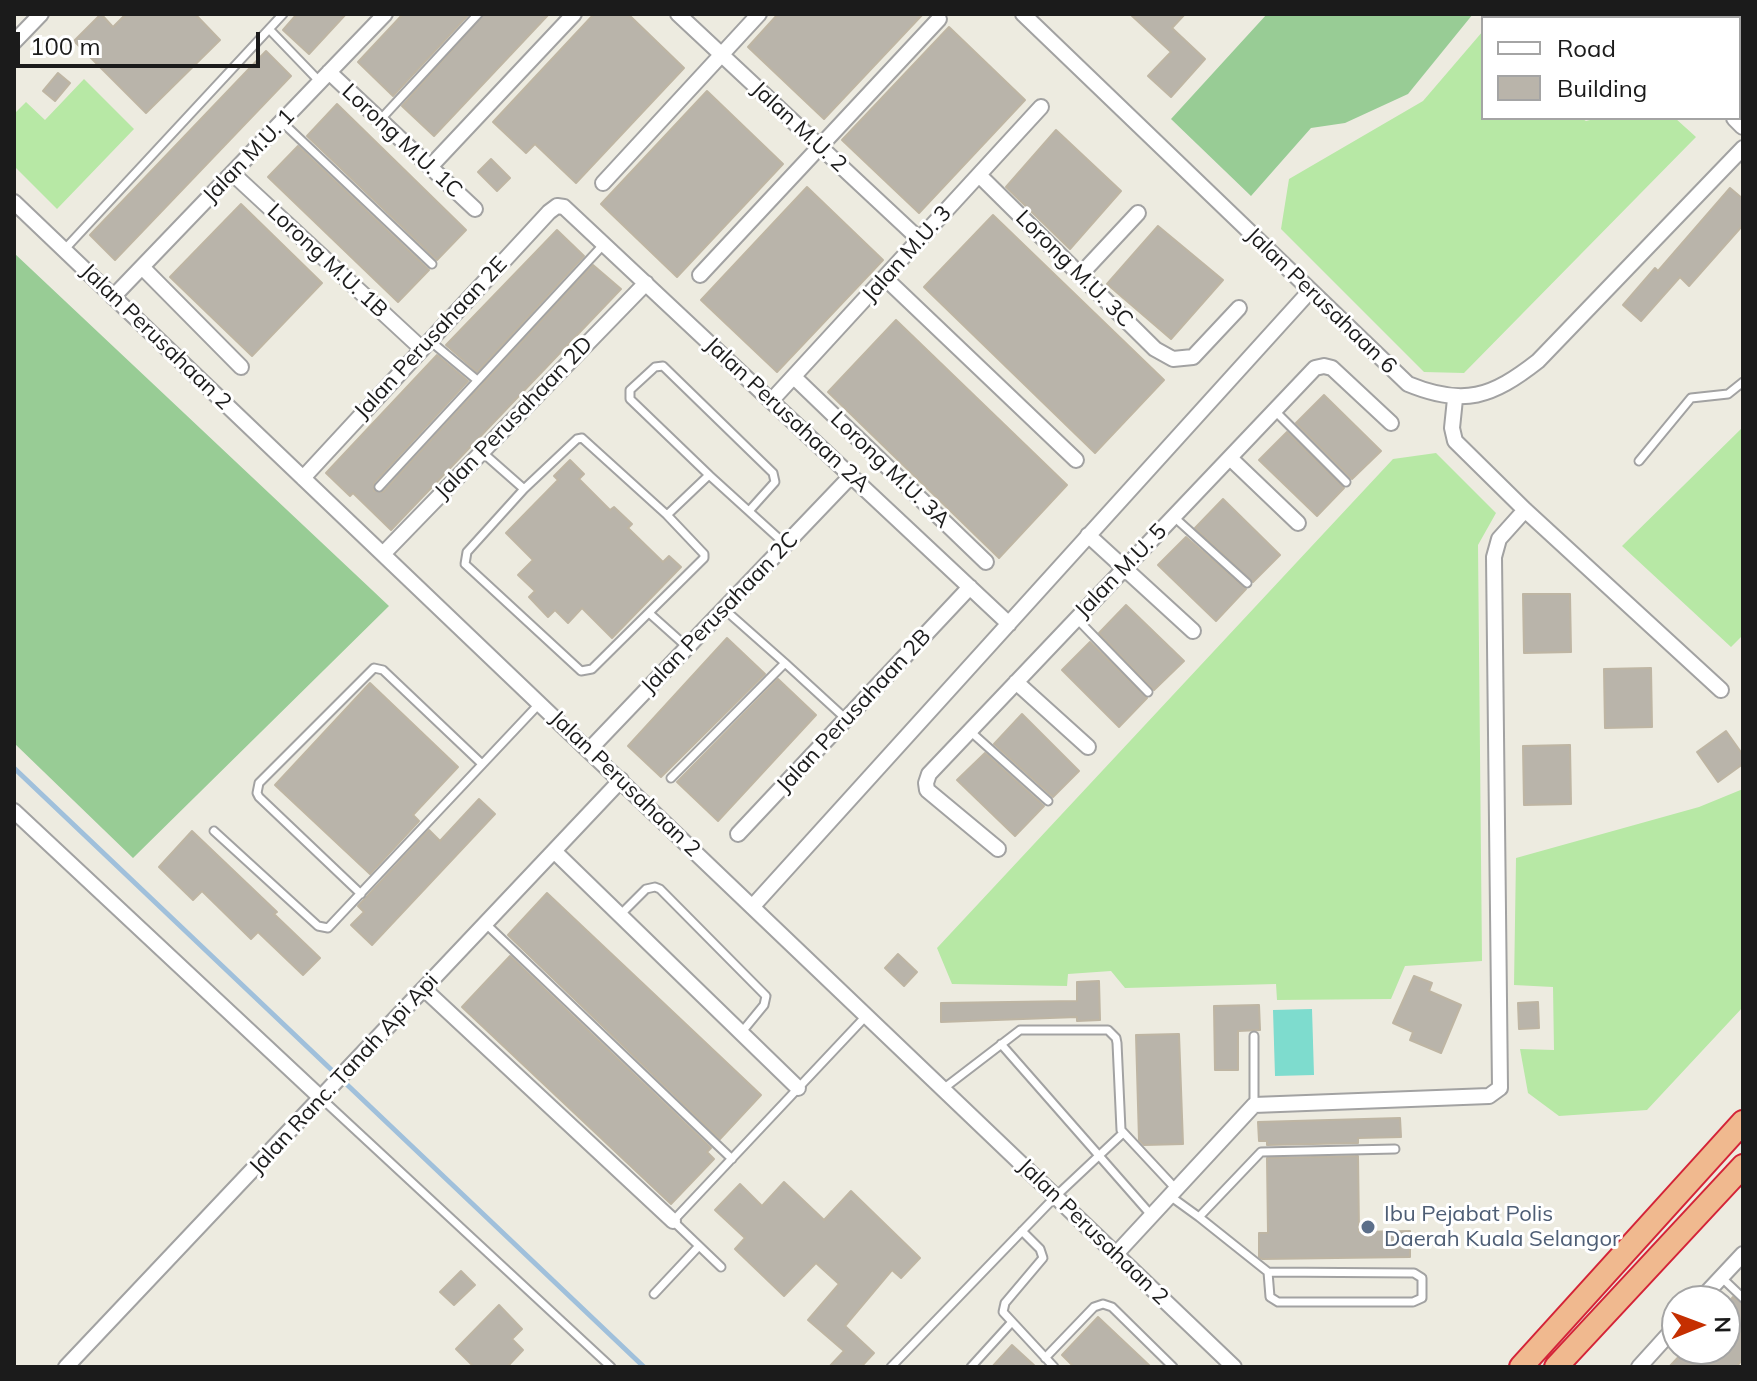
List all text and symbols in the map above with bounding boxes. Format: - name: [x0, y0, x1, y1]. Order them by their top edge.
- scale bar: [20, 16, 264, 66]
- legend: [1481, 16, 1741, 120]
- text: 100 m: [30, 31, 101, 61]
- text: Road: [1557, 33, 1616, 63]
- text: Building: [1557, 73, 1647, 103]
- street label: Jalan M.U. 2: [746, 76, 852, 178]
- street label: Lorong M.U. 1C: [336, 79, 468, 203]
- street label: Jalan M.U. 1: [198, 103, 300, 209]
- street label: Lorong M.U. 1B: [261, 199, 393, 323]
- street label: Jalan M.U. 3: [857, 200, 957, 308]
- street label: Lorong M.U. 3C: [1010, 205, 1138, 333]
- street label: Jalan Perusahaan 6: [1240, 222, 1402, 380]
- street label: Jalan Perusahaan 2E: [349, 251, 513, 425]
- street label: Jalan Perusahaan 2: [75, 258, 237, 416]
- street label: Jalan Perusahaan 2D: [430, 331, 598, 505]
- street label: Jalan Perusahaan 2A: [699, 332, 875, 498]
- street label: Lorong M.U. 3A: [825, 406, 955, 534]
- street label: Jalan M.U. 5: [1070, 518, 1172, 624]
- street label: Jalan Perusahaan 2C: [636, 527, 804, 699]
- street label: Jalan Perusahaan 2B: [771, 624, 937, 798]
- street label: Jalan Perusahaan 2: [544, 705, 706, 863]
- street label: Jalan Ranc. Tanah Api Api: [244, 968, 444, 1180]
- street label: Jalan Perusahaan 2: [1012, 1153, 1174, 1311]
- place label: Ibu Pejabat Polis Daerah Kuala Selangor: [1384, 1201, 1620, 1252]
- marker: Ibu Pejabat Polis Daerah Kuala Selangor: [1359, 1218, 1377, 1236]
- north arrow: [1661, 1285, 1741, 1365]
- text: N: [1709, 1316, 1737, 1333]

